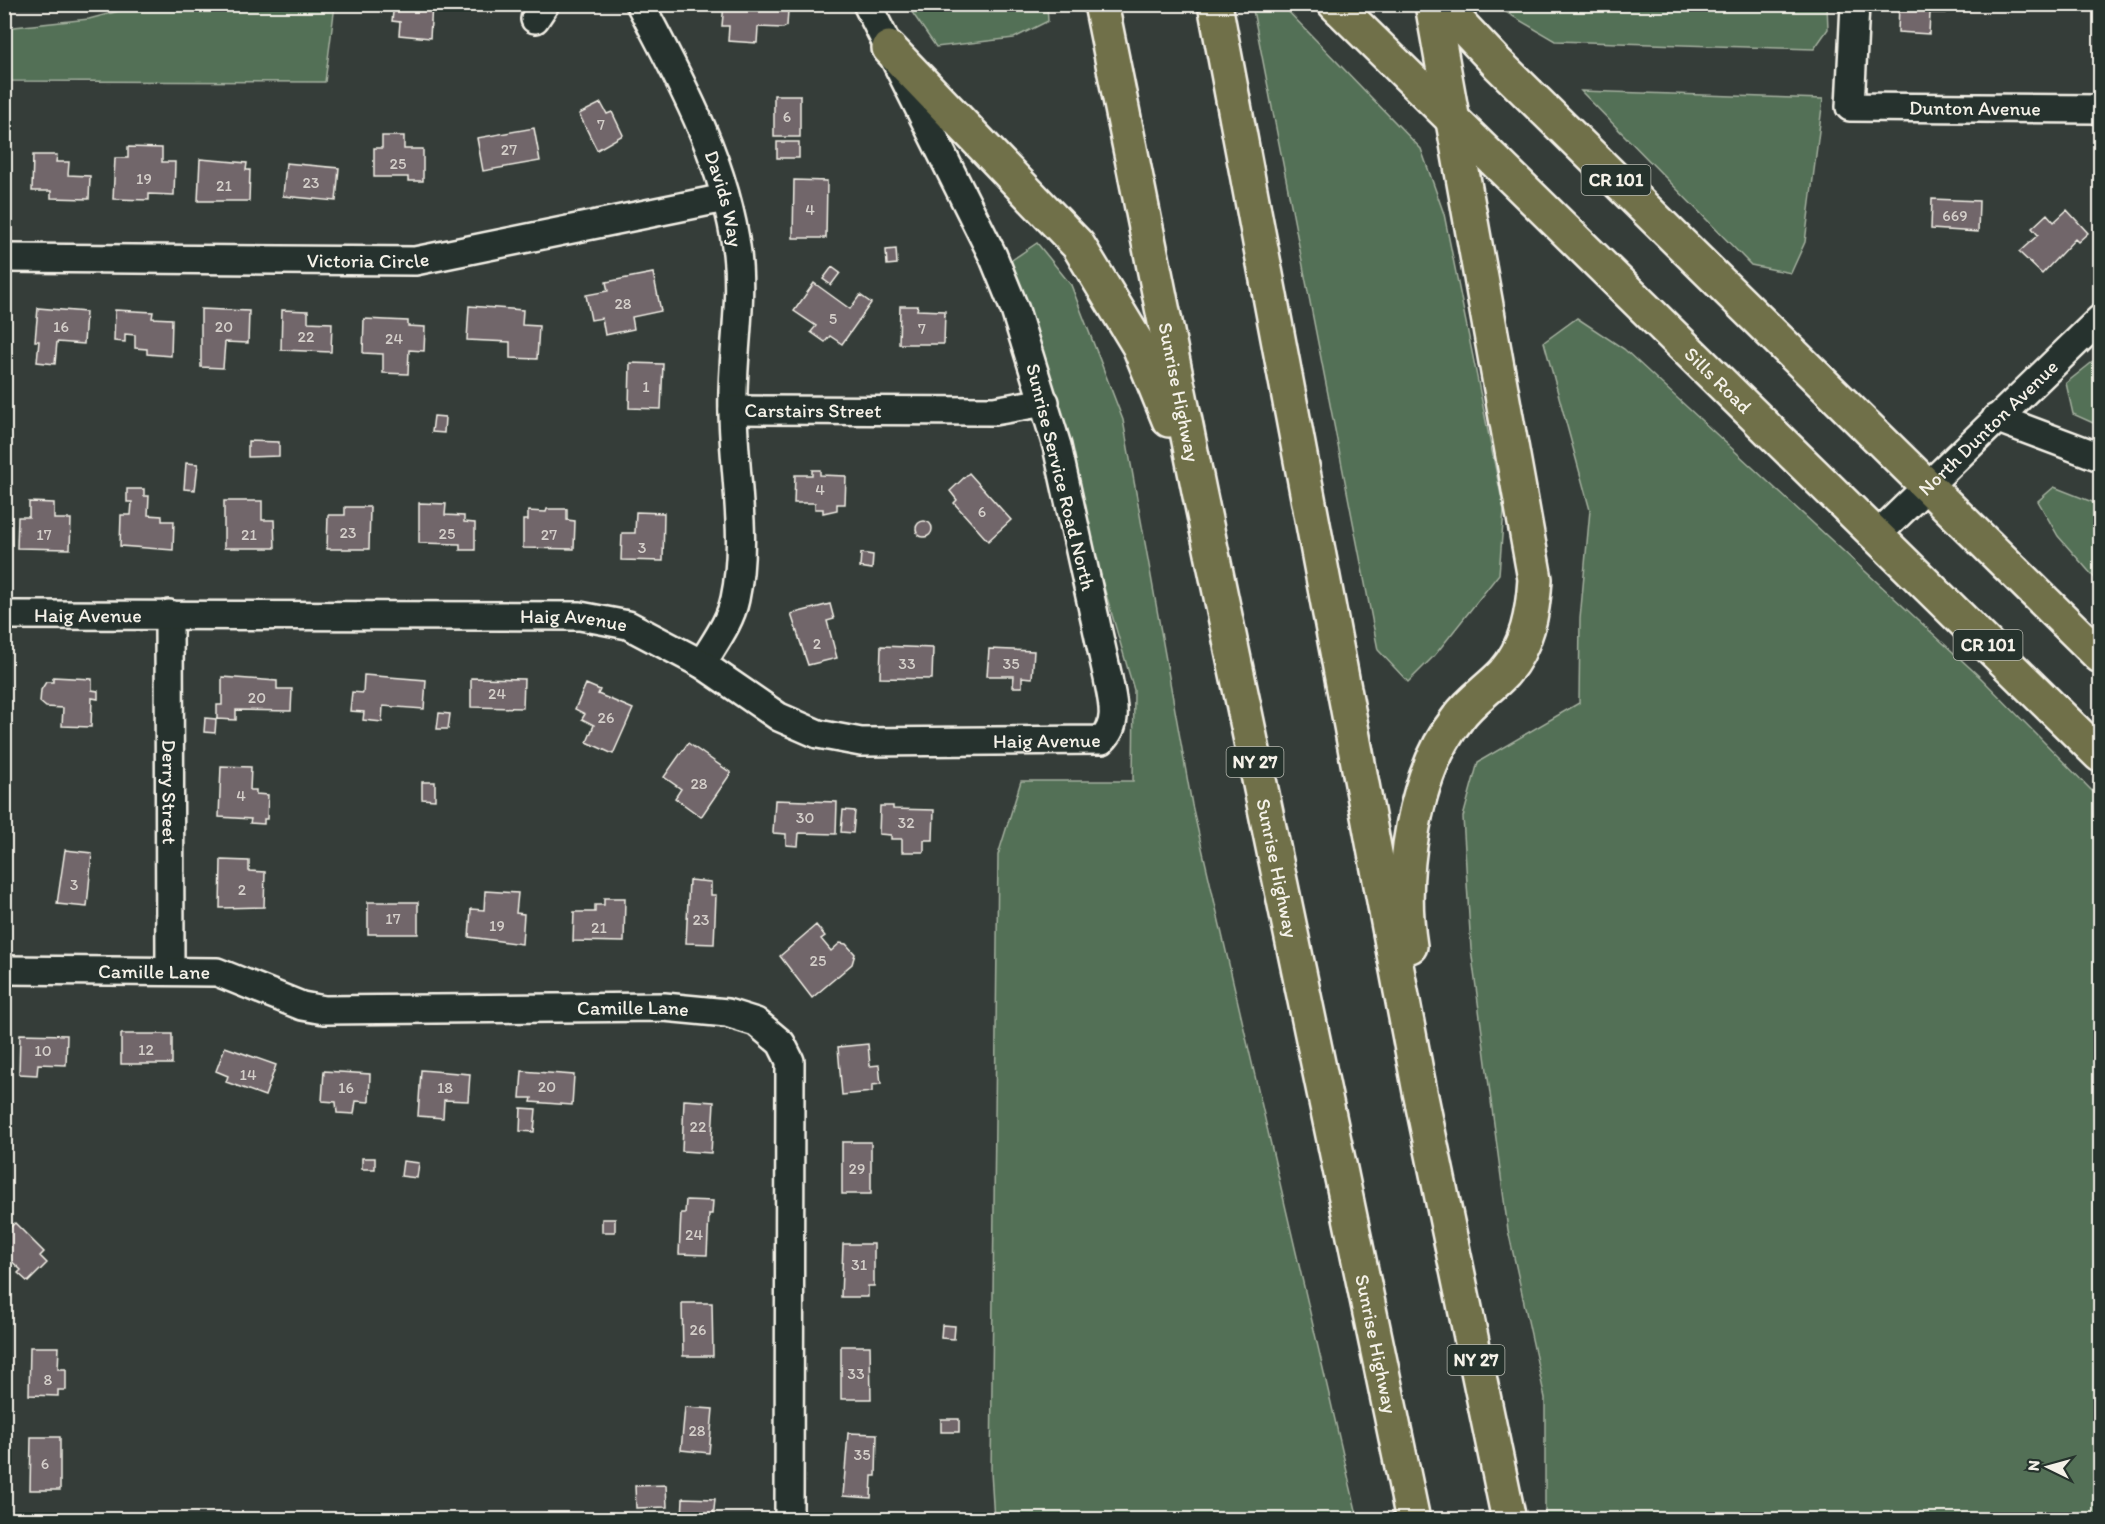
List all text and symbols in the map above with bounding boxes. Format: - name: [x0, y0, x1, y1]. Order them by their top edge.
- street label: Dunton Avenue: [1909, 95, 2041, 121]
- house number: 6: [783, 107, 791, 126]
- house number: 7: [597, 115, 605, 134]
- house number: 27: [501, 140, 517, 159]
- street label: Davids Way: [700, 147, 748, 249]
- house number: 25: [390, 154, 406, 173]
- road number: CR 101: [1582, 165, 1650, 195]
- house number: 19: [136, 169, 152, 188]
- house number: 23: [302, 173, 320, 192]
- house number: 21: [216, 176, 232, 195]
- house number: 4: [805, 200, 815, 219]
- house number: 669: [1942, 206, 1968, 225]
- street label: Victoria Circle: [307, 246, 431, 273]
- house number: 28: [614, 294, 632, 313]
- house number: 5: [829, 309, 837, 328]
- house number: 16: [53, 317, 69, 336]
- house number: 20: [215, 317, 233, 336]
- house number: 7: [918, 319, 926, 338]
- street label: Sunrise Highway: [1153, 320, 1205, 465]
- house number: 22: [298, 327, 315, 346]
- house number: 24: [385, 329, 403, 348]
- street label: Sills Road: [1679, 342, 1757, 419]
- street label: North Dunton Avenue: [1913, 354, 2063, 501]
- street label: Sunrise Service Road North: [1021, 361, 1101, 593]
- house number: 1: [642, 377, 650, 396]
- street label: Carstairs Street: [744, 398, 882, 423]
- house number: 4: [815, 480, 825, 499]
- house number: 6: [978, 502, 986, 521]
- house number: 23: [339, 523, 357, 542]
- house number: 25: [439, 524, 455, 543]
- house number: 17: [36, 525, 52, 544]
- house number: 21: [241, 525, 257, 544]
- house number: 27: [541, 525, 557, 544]
- house number: 3: [638, 538, 647, 557]
- street label: Haig Avenue: [34, 603, 142, 627]
- street label: Haig Avenue: [520, 604, 629, 637]
- road number: CR 101: [1954, 630, 2022, 660]
- house number: 2: [813, 634, 822, 653]
- house number: 33: [898, 654, 916, 673]
- house number: 35: [1002, 654, 1020, 673]
- house number: 24: [488, 684, 506, 703]
- house number: 20: [248, 688, 266, 707]
- house number: 26: [598, 708, 614, 727]
- street label: Haig Avenue: [993, 728, 1101, 753]
- street label: Derry Street: [157, 739, 182, 845]
- road number: NY 27: [1226, 747, 1284, 777]
- house number: 28: [690, 774, 708, 793]
- house number: 4: [236, 786, 246, 805]
- street label: Sunrise Highway: [1251, 796, 1304, 941]
- house number: 30: [796, 808, 814, 827]
- house number: 32: [897, 813, 915, 832]
- house number: 3: [70, 875, 79, 894]
- house number: 2: [238, 880, 247, 899]
- house number: 17: [385, 909, 401, 928]
- house number: 23: [692, 910, 710, 929]
- house number: 19: [489, 916, 505, 935]
- house number: 21: [591, 918, 607, 937]
- house number: 25: [810, 951, 826, 970]
- street label: Camille Lane: [98, 959, 210, 984]
- street label: Camille Lane: [577, 995, 690, 1021]
- house number: 12: [138, 1040, 155, 1059]
- house number: 10: [34, 1041, 52, 1060]
- house number: 14: [239, 1065, 257, 1084]
- house number: 20: [538, 1077, 556, 1096]
- house number: 16: [338, 1078, 354, 1097]
- house number: 18: [437, 1078, 453, 1097]
- house number: 22: [690, 1117, 707, 1136]
- house number: 29: [849, 1159, 865, 1178]
- house number: 24: [685, 1225, 703, 1244]
- house number: 31: [851, 1255, 868, 1274]
- street label: Sunrise Highway: [1350, 1272, 1403, 1416]
- house number: 26: [690, 1320, 706, 1339]
- road number: NY 27: [1448, 1345, 1504, 1375]
- house number: 33: [847, 1364, 865, 1383]
- house number: 8: [44, 1370, 53, 1389]
- house number: 28: [688, 1421, 706, 1440]
- north arrow: [2018, 1437, 2078, 1497]
- house number: 35: [853, 1445, 871, 1464]
- house number: 6: [41, 1454, 49, 1473]
- text: N: [2024, 1460, 2043, 1472]

